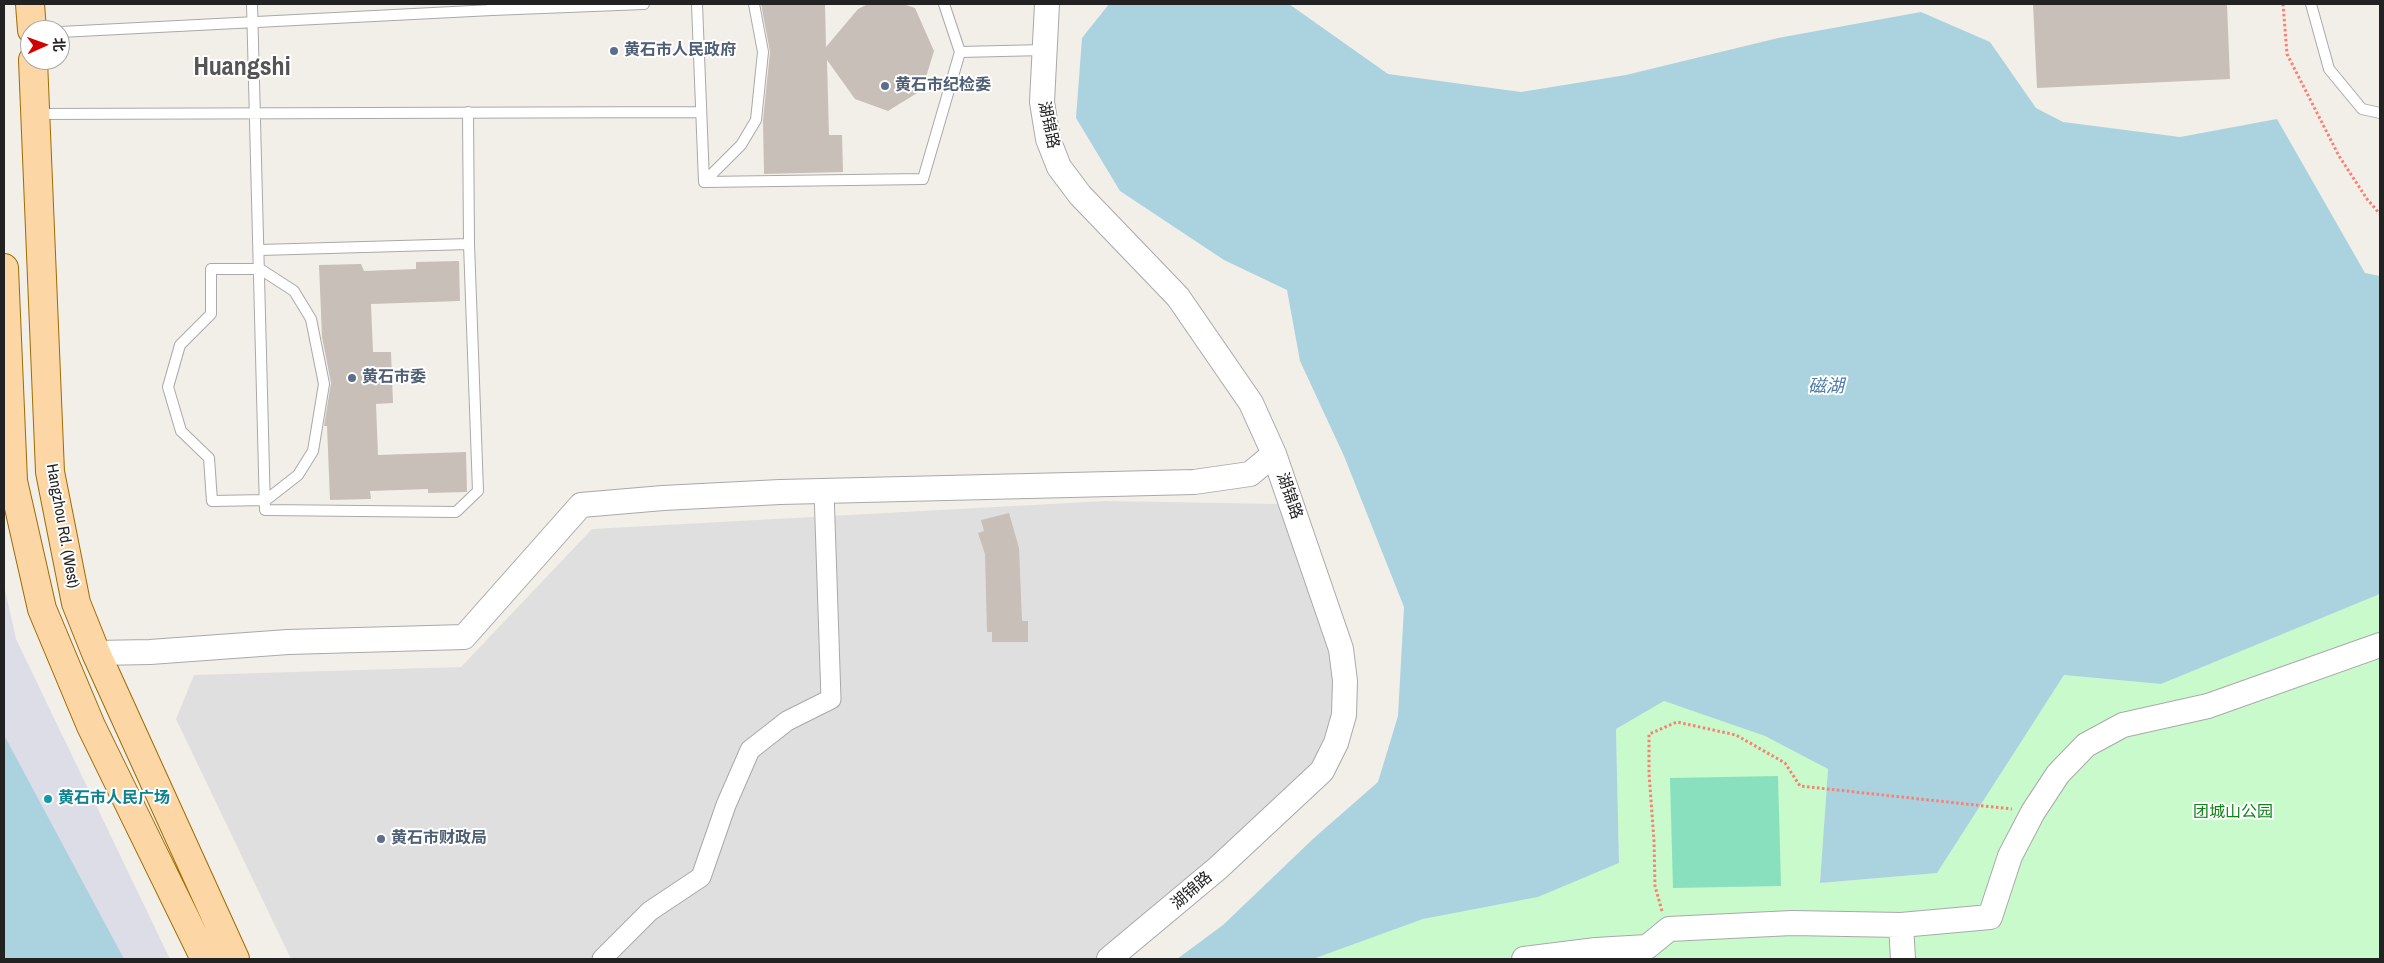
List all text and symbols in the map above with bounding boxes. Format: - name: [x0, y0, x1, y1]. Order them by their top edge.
- north arrow: [20, 20, 70, 70]
- text: 北: [50, 37, 68, 52]
- place label: 黄石市人民政府: [624, 41, 736, 61]
- marker: 黄石市人民政府: [608, 45, 620, 57]
- district label: Huangshi: [193, 52, 291, 84]
- place label: 黄石市纪检委: [895, 76, 991, 96]
- marker: 黄石市纪检委: [879, 80, 891, 92]
- street label: 湖锦路: [1034, 100, 1062, 150]
- place label: 黄石市委: [362, 368, 426, 388]
- marker: 黄石市委: [346, 372, 358, 384]
- water label: 磁湖: [1808, 376, 1844, 398]
- street label: Hangzhou Rd. (West): [42, 462, 82, 590]
- street label: 湖锦路: [1272, 470, 1306, 522]
- place label: 黄石市人民广场: [58, 789, 170, 809]
- marker: 黄石市人民广场: [42, 793, 54, 805]
- park label: 团城山公园: [2193, 803, 2273, 823]
- place label: 黄石市财政局: [391, 829, 487, 849]
- marker: 黄石市财政局: [375, 833, 387, 845]
- street label: 湖锦路: [1168, 868, 1216, 914]

